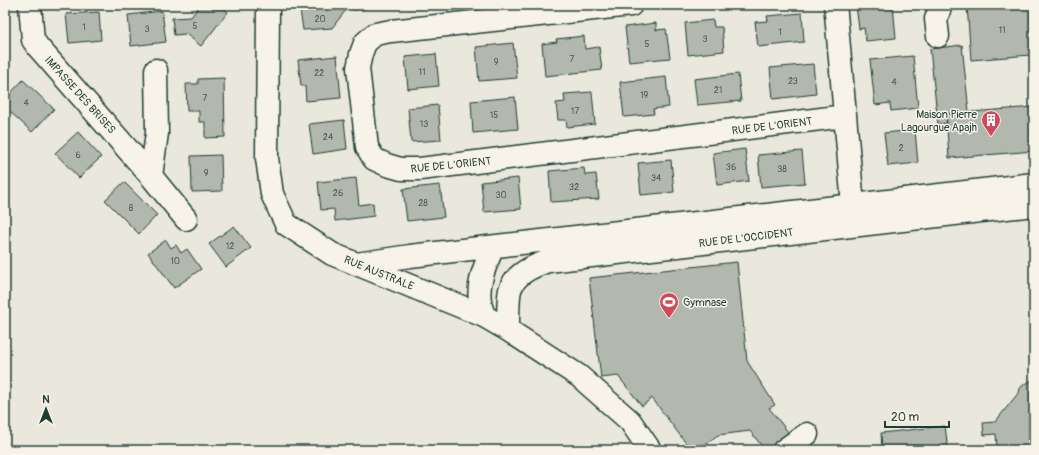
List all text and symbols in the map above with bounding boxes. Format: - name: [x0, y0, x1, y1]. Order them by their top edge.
- house number: 20: [314, 14, 326, 25]
- house number: 5: [193, 21, 198, 32]
- house number: 1: [82, 22, 86, 33]
- house number: 3: [144, 24, 150, 35]
- house number: 11: [998, 25, 1006, 36]
- house number: 1: [778, 27, 782, 38]
- house number: 3: [702, 34, 708, 45]
- house number: 5: [645, 39, 650, 50]
- street label: IMPASSE DES BRISES: [42, 54, 118, 136]
- house number: 7: [570, 54, 575, 65]
- house number: 9: [494, 57, 499, 68]
- house number: 11: [418, 67, 426, 78]
- house number: 22: [314, 68, 324, 79]
- house number: 23: [788, 76, 798, 87]
- house number: 4: [891, 77, 897, 88]
- house number: 21: [714, 85, 722, 96]
- house number: 19: [640, 90, 648, 101]
- house number: 7: [203, 93, 208, 104]
- house number: 4: [23, 98, 29, 109]
- house number: 17: [571, 106, 579, 117]
- place label: Maison Pierre Lagourgue Apajh: [901, 108, 978, 134]
- building icon: Maison Pierre Lagourgue Apajh: [980, 109, 1002, 137]
- house number: 15: [490, 110, 498, 121]
- street label: RUE DE L'ORIENT: [731, 115, 813, 137]
- house number: 13: [420, 119, 428, 130]
- house number: 24: [323, 132, 334, 143]
- house number: 2: [898, 143, 904, 154]
- house number: 6: [75, 150, 81, 161]
- street label: RUE DE L'ORIENT: [410, 154, 492, 176]
- house number: 36: [726, 162, 736, 173]
- house number: 38: [777, 164, 787, 175]
- house number: 9: [204, 168, 209, 179]
- house number: 34: [651, 173, 662, 184]
- house number: 32: [569, 182, 579, 193]
- house number: 26: [333, 188, 343, 199]
- house number: 30: [495, 190, 507, 201]
- house number: 28: [418, 198, 428, 209]
- house number: 8: [129, 203, 134, 214]
- street label: RUE DE L'OCCIDENT: [698, 226, 794, 250]
- house number: 12: [226, 241, 234, 252]
- street label: RUE AUSTRALE: [342, 253, 416, 293]
- house number: 10: [170, 256, 180, 267]
- sports icon: Gymnase: [658, 291, 680, 319]
- place label: Gymnase: [683, 296, 727, 309]
- north arrow: [26, 389, 66, 429]
- text: N: [42, 393, 50, 406]
- scale bar: [885, 403, 949, 429]
- text: 20 m: [891, 410, 920, 425]

